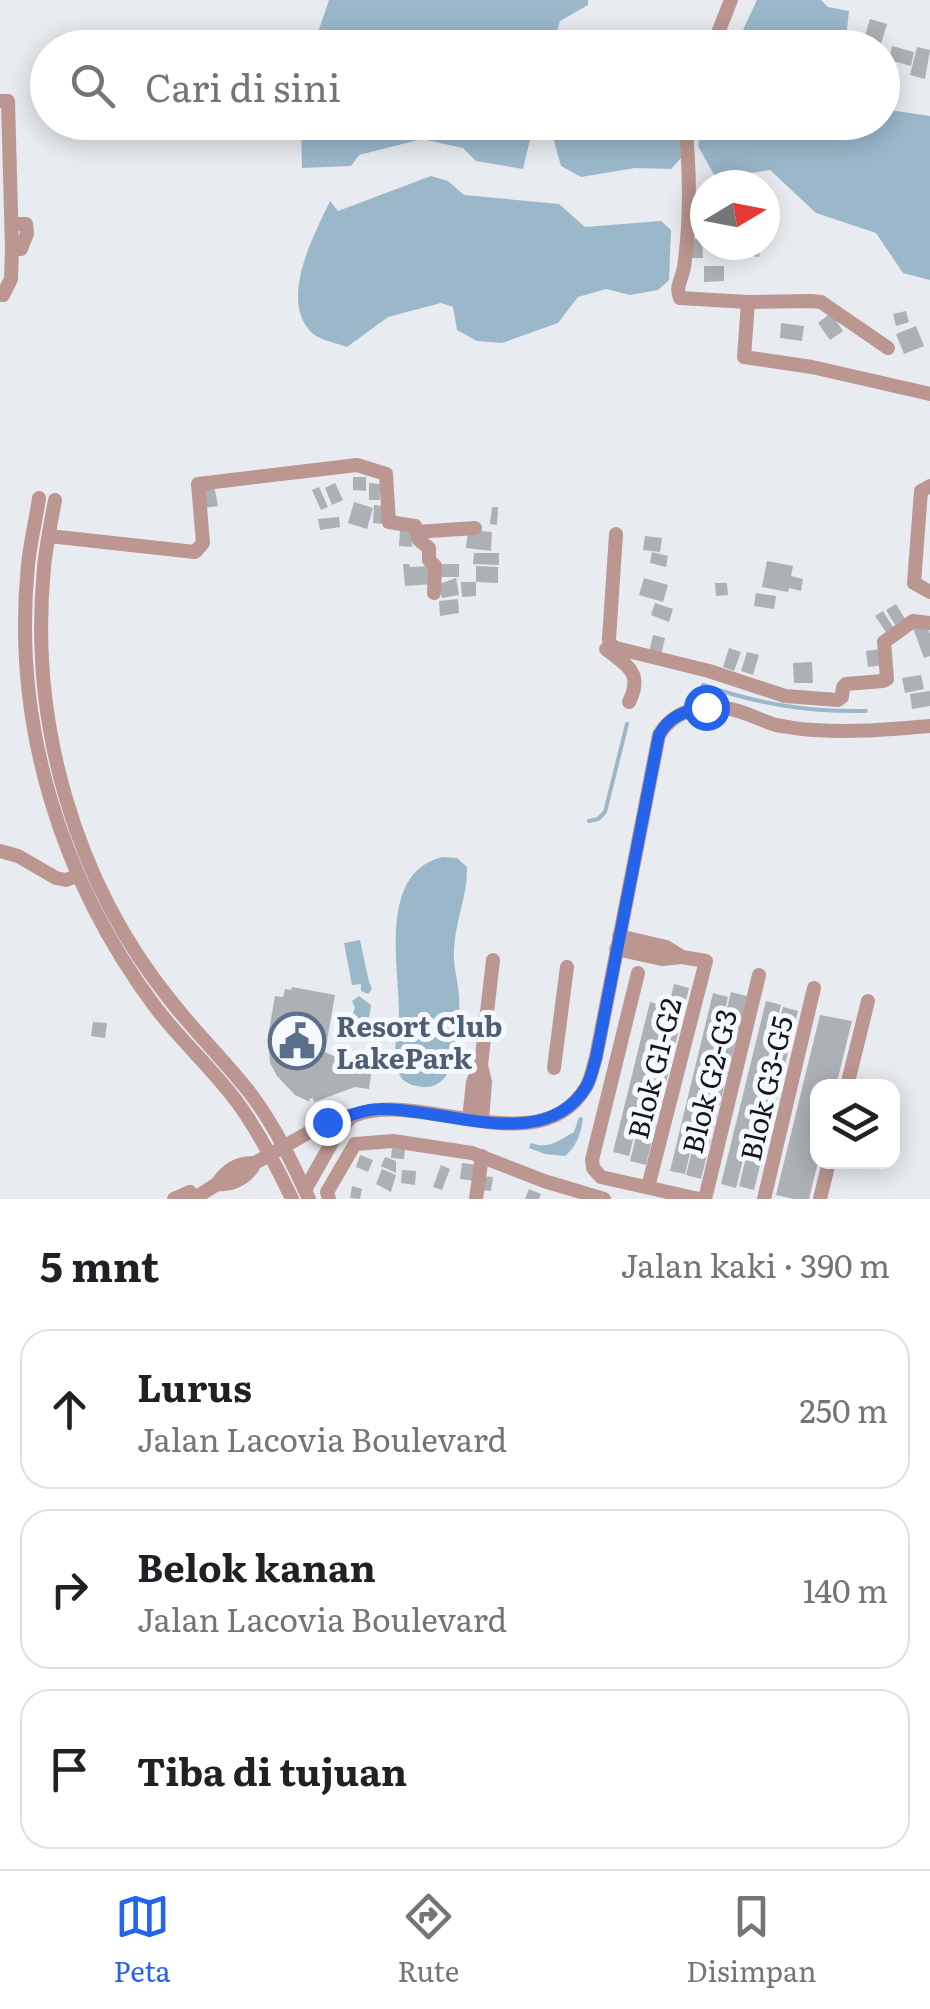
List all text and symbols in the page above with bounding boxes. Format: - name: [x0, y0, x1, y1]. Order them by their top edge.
- search box: [30, 30, 900, 140]
- text: Cari di sini: [145, 57, 341, 114]
- icon: search: [65, 58, 120, 113]
- north arrow: [690, 170, 780, 260]
- route start: [684, 685, 730, 731]
- street label: Blok G1-G2: [615, 993, 691, 1143]
- place label: Resort Club LakePark: [336, 1004, 502, 1078]
- street label: Blok G2-G3: [670, 1004, 746, 1158]
- public building icon: Resort Club LakePark: [267, 1011, 327, 1071]
- street label: Blok G3-G5: [728, 1011, 802, 1165]
- map controls: [810, 1079, 900, 1169]
- button: layers: [810, 1079, 900, 1169]
- route end: [305, 1100, 351, 1146]
- text: 5 mnt: [40, 1233, 159, 1295]
- text: Jalan kaki · 390 m: [621, 1240, 890, 1288]
- text: Lurus: [137, 1357, 252, 1414]
- icon: ahead: [42, 1382, 97, 1437]
- text: 250 m: [800, 1385, 888, 1433]
- text: Jalan Lacovia Boulevard: [137, 1414, 507, 1462]
- text: Belok kanan: [137, 1537, 376, 1594]
- icon: right: [42, 1562, 97, 1617]
- text: 140 m: [803, 1565, 888, 1613]
- text: Jalan Lacovia Boulevard: [137, 1594, 507, 1642]
- text: Tiba di tujuan: [137, 1741, 407, 1798]
- icon: arrive: [42, 1742, 97, 1797]
- tab: Peta: [113, 1889, 171, 1991]
- tab: Rute: [398, 1889, 459, 1991]
- tab: Disimpan: [686, 1889, 816, 1991]

